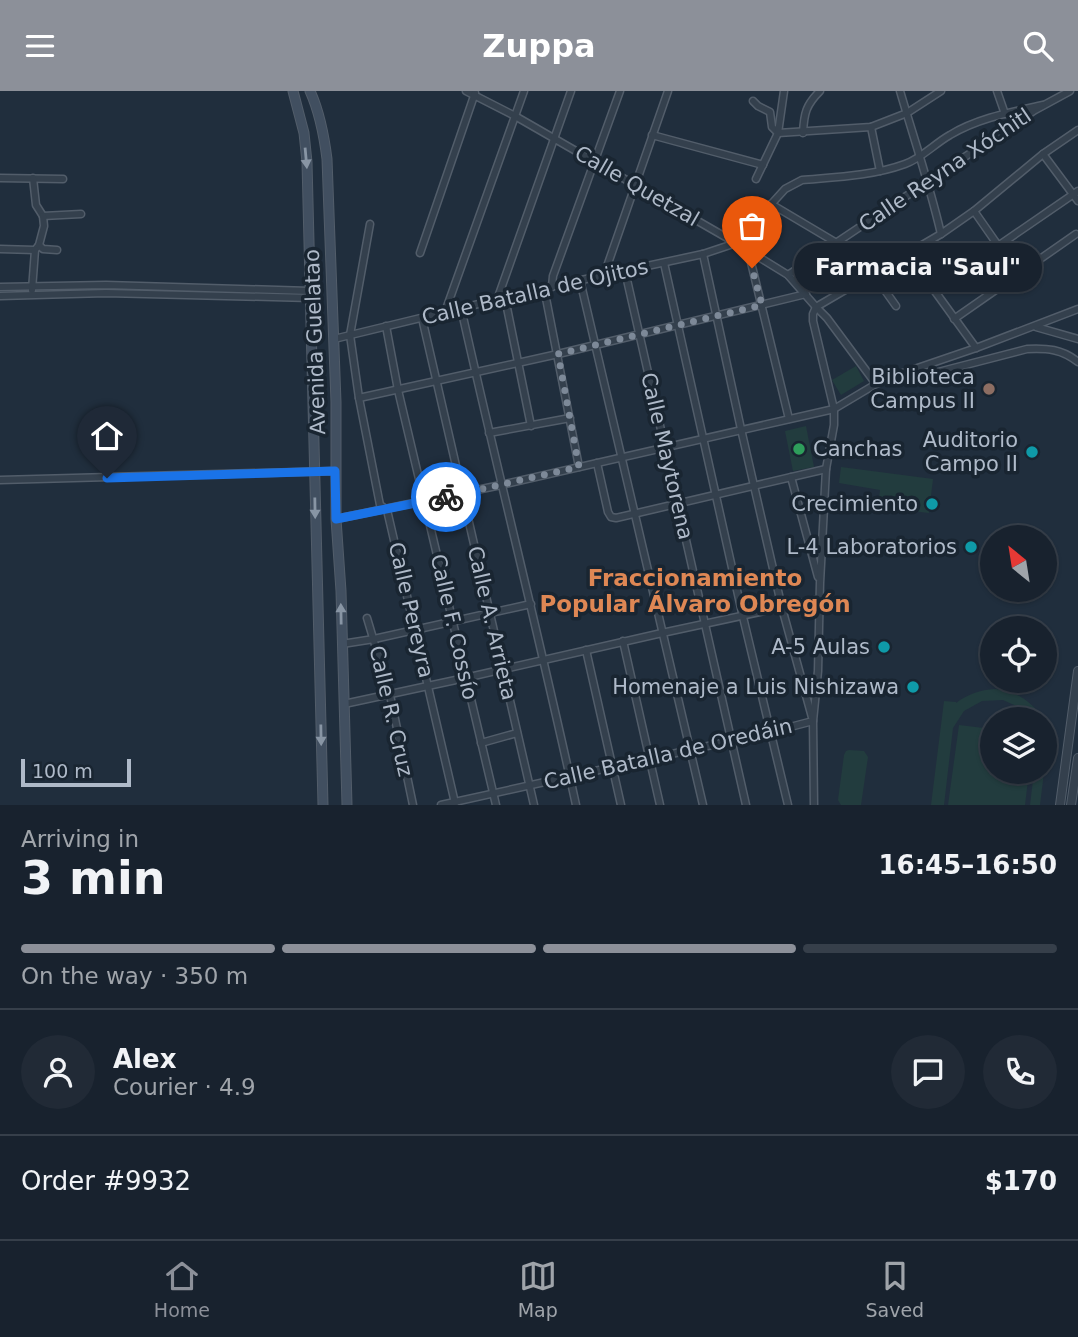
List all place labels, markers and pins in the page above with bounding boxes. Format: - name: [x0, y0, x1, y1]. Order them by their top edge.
- pin: [722, 196, 782, 268]
- callout: Farmacia "Saul": [794, 243, 1042, 293]
- place label: Biblioteca Campus II: [870, 365, 975, 413]
- marker: Biblioteca Campus II: [981, 381, 997, 397]
- pin: [77, 406, 137, 478]
- place label: Auditorio Campo II: [923, 428, 1018, 476]
- place label: Canchas: [813, 437, 903, 461]
- marker: Canchas: [791, 441, 807, 457]
- marker: Auditorio Campo II: [1024, 444, 1040, 460]
- place label: Crecimiento: [791, 492, 918, 516]
- marker: Crecimiento: [924, 496, 940, 512]
- place label: L-4 Laboratorios: [786, 535, 957, 559]
- marker: L-4 Laboratorios: [963, 539, 979, 555]
- place label: A-5 Aulas: [771, 635, 870, 659]
- marker: A-5 Aulas: [876, 639, 892, 655]
- place label: Homenaje a Luis Nishizawa: [612, 675, 899, 699]
- marker: Homenaje a Luis Nishizawa: [905, 679, 921, 695]

